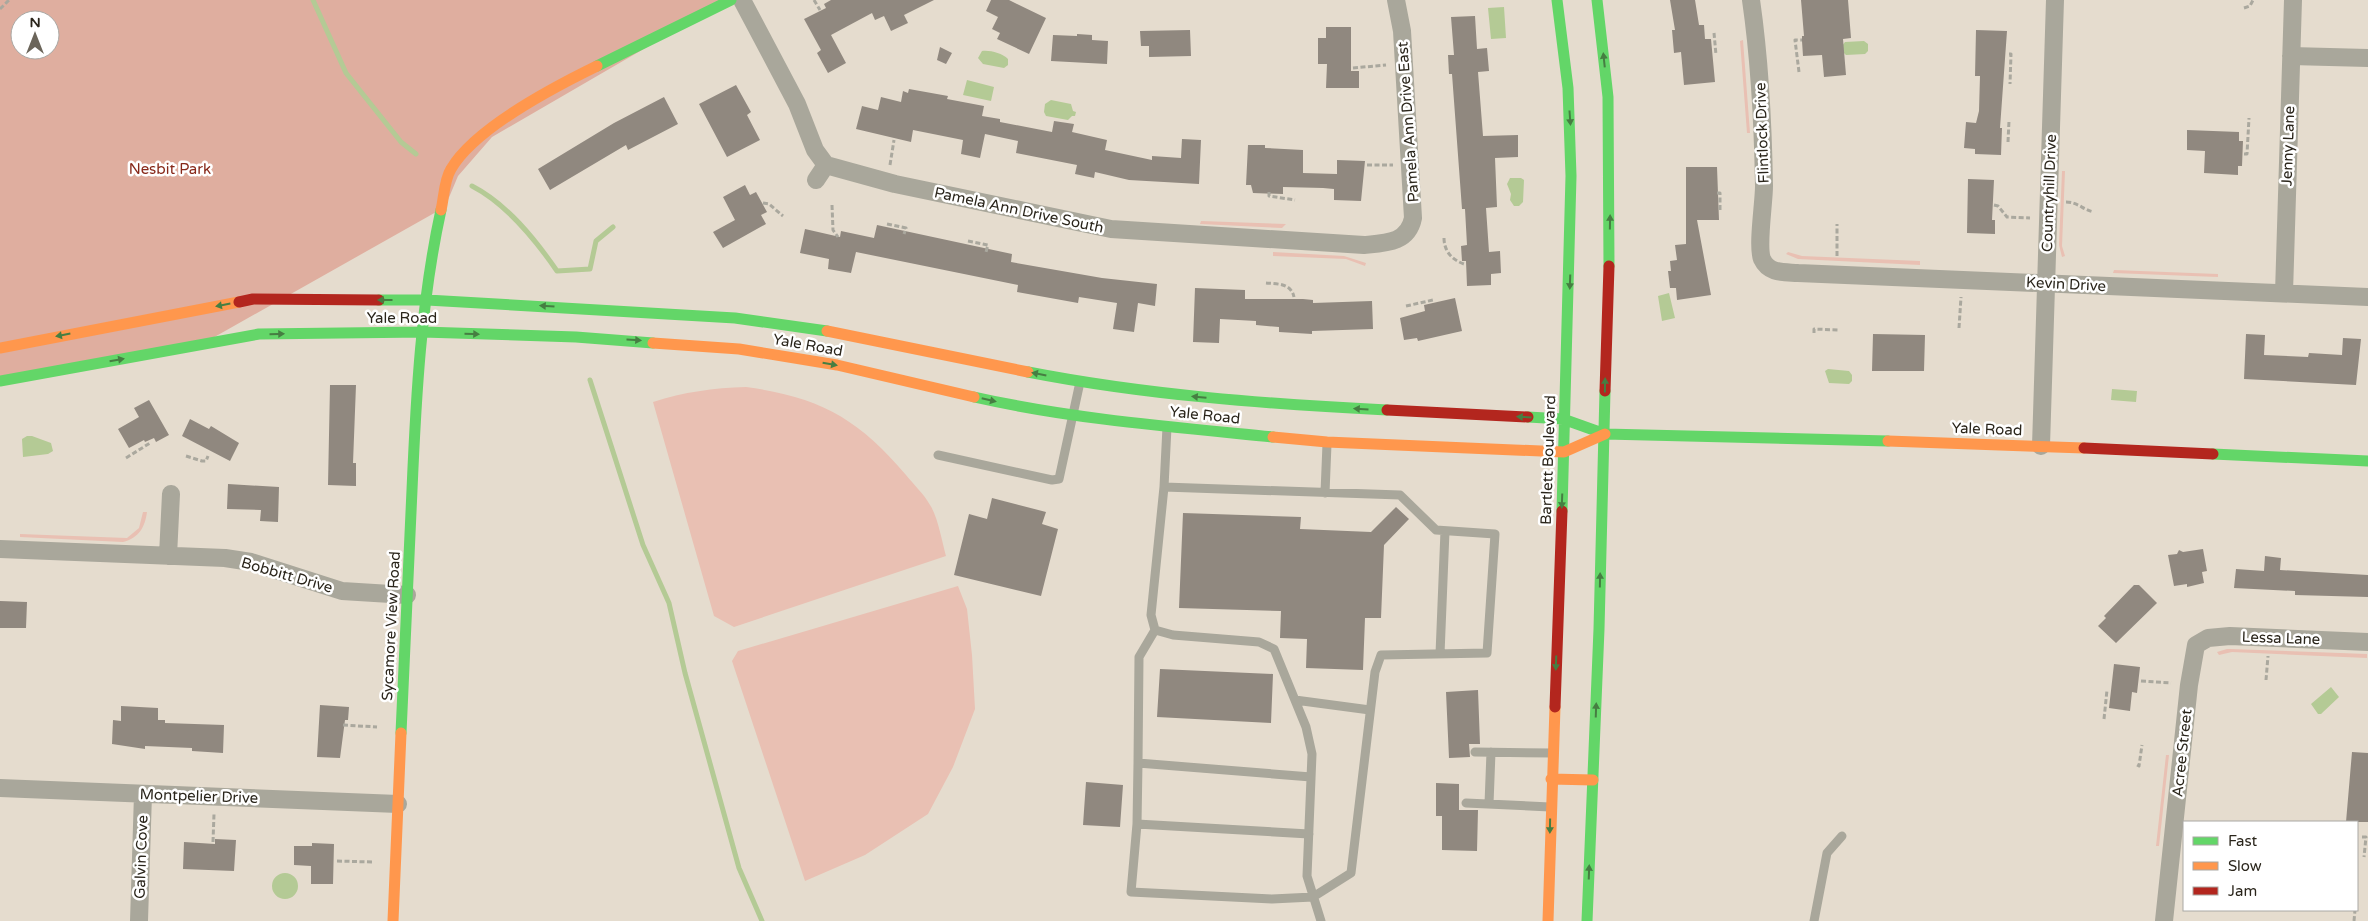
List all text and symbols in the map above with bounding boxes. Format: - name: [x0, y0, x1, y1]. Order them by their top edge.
- north arrow: [10, 10, 60, 60]
- text: N: [29, 14, 41, 31]
- street label: Pamela Ann Drive East: [1393, 41, 1423, 203]
- one-way arrow: [1600, 52, 1608, 68]
- street label: Flintlock Drive: [1751, 82, 1773, 184]
- street label: Jenny Lane: [2278, 106, 2298, 186]
- one-way arrow: [1566, 110, 1574, 126]
- street label: Countryhill Drive: [2038, 134, 2060, 252]
- park label: Nesbit Park: [129, 160, 211, 178]
- street label: Pamela Ann Drive South: [933, 183, 1105, 237]
- one-way arrow: [1606, 214, 1614, 230]
- street label: Kevin Drive: [2026, 273, 2106, 295]
- one-way arrow: [1565, 274, 1573, 290]
- one-way arrow: [377, 296, 393, 304]
- one-way arrow: [215, 301, 231, 309]
- one-way arrow: [539, 301, 555, 309]
- street label: Yale Road: [367, 309, 437, 327]
- one-way arrow: [269, 330, 285, 338]
- one-way arrow: [464, 330, 480, 338]
- street label: Yale Road: [772, 330, 844, 360]
- one-way arrow: [55, 332, 71, 340]
- one-way arrow: [626, 337, 642, 345]
- one-way arrow: [109, 355, 125, 363]
- one-way arrow: [822, 360, 838, 368]
- one-way arrow: [1030, 369, 1046, 377]
- one-way arrow: [1601, 377, 1609, 393]
- one-way arrow: [1191, 393, 1207, 401]
- street label: Bartlett Boulevard: [1537, 395, 1559, 525]
- one-way arrow: [981, 396, 996, 404]
- street label: Yale Road: [1169, 402, 1241, 428]
- one-way arrow: [1353, 405, 1369, 413]
- one-way arrow: [1515, 413, 1531, 421]
- street label: Yale Road: [1951, 419, 2023, 439]
- one-way arrow: [1558, 493, 1566, 509]
- street label: Sycamore View Road: [378, 551, 404, 701]
- street label: Bobbitt Drive: [239, 553, 335, 597]
- one-way arrow: [1596, 572, 1604, 588]
- street label: Lessa Lane: [2241, 628, 2321, 648]
- one-way arrow: [1551, 656, 1559, 672]
- one-way arrow: [1592, 702, 1600, 718]
- street label: Acree Street: [2168, 708, 2196, 798]
- street label: Montpelier Drive: [139, 785, 259, 807]
- street label: Galvin Cove: [131, 815, 151, 899]
- one-way arrow: [1546, 818, 1554, 834]
- legend: [2183, 821, 2358, 911]
- text: Fast: [2228, 832, 2258, 850]
- text: Slow: [2228, 857, 2262, 875]
- one-way arrow: [1585, 864, 1593, 880]
- text: Jam: [2228, 882, 2257, 900]

